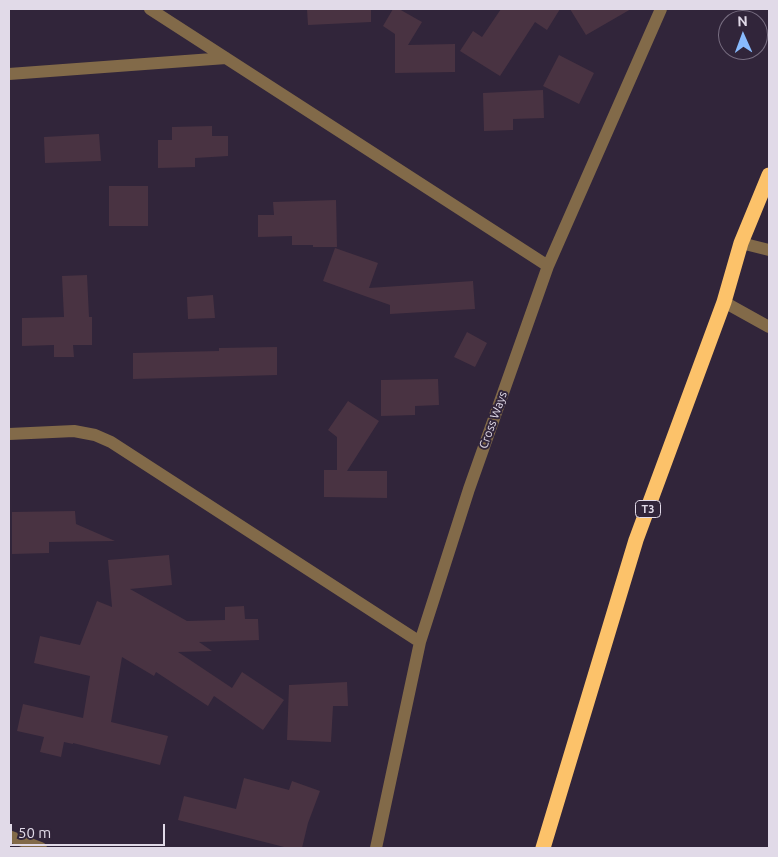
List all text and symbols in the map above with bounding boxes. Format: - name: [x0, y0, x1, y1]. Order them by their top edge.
- north arrow: [718, 10, 768, 60]
- text: N: [737, 13, 748, 29]
- street label: Cross Ways: [476, 389, 510, 451]
- road number: T3: [636, 500, 660, 518]
- scale bar: [12, 814, 168, 846]
- text: 50 m: [18, 824, 51, 841]

